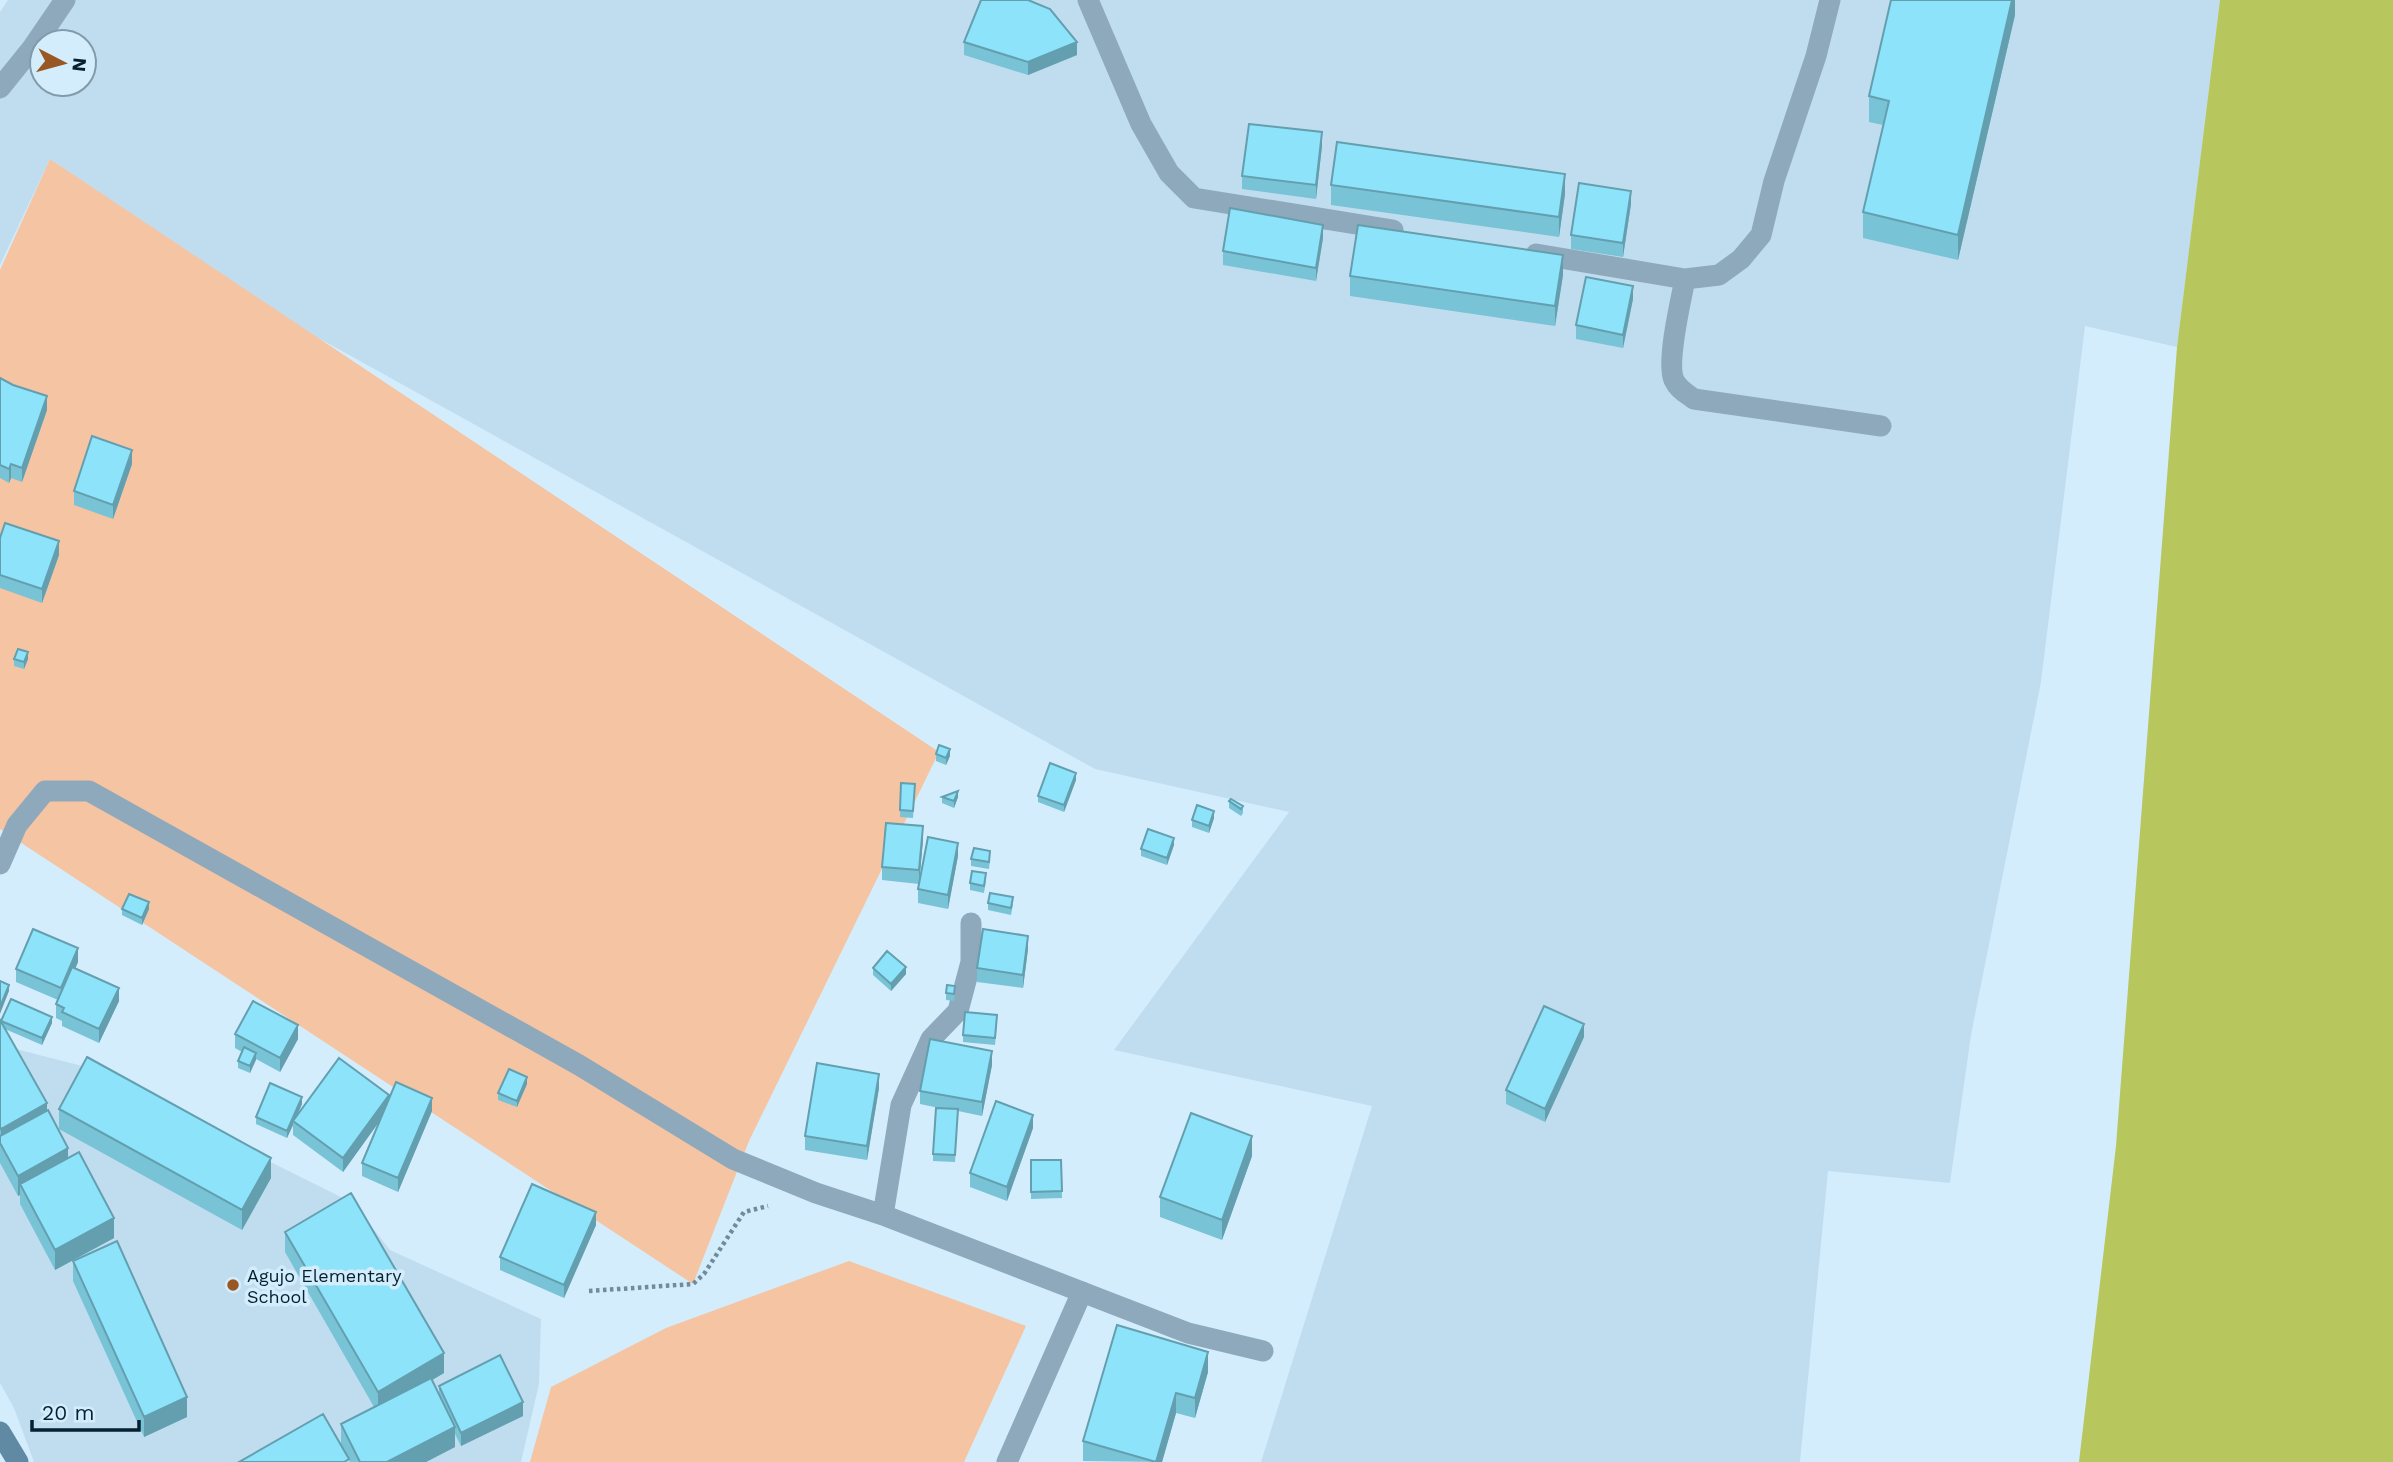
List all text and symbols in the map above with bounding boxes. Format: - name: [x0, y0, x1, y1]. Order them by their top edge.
- north arrow: [28, 28, 98, 98]
- text: N: [67, 57, 92, 73]
- place label: Agujo Elementary School: [247, 1265, 402, 1307]
- marker: Agujo Elementary School: [225, 1277, 241, 1293]
- scale bar: [32, 1388, 138, 1432]
- text: 20 m: [42, 1400, 94, 1425]

